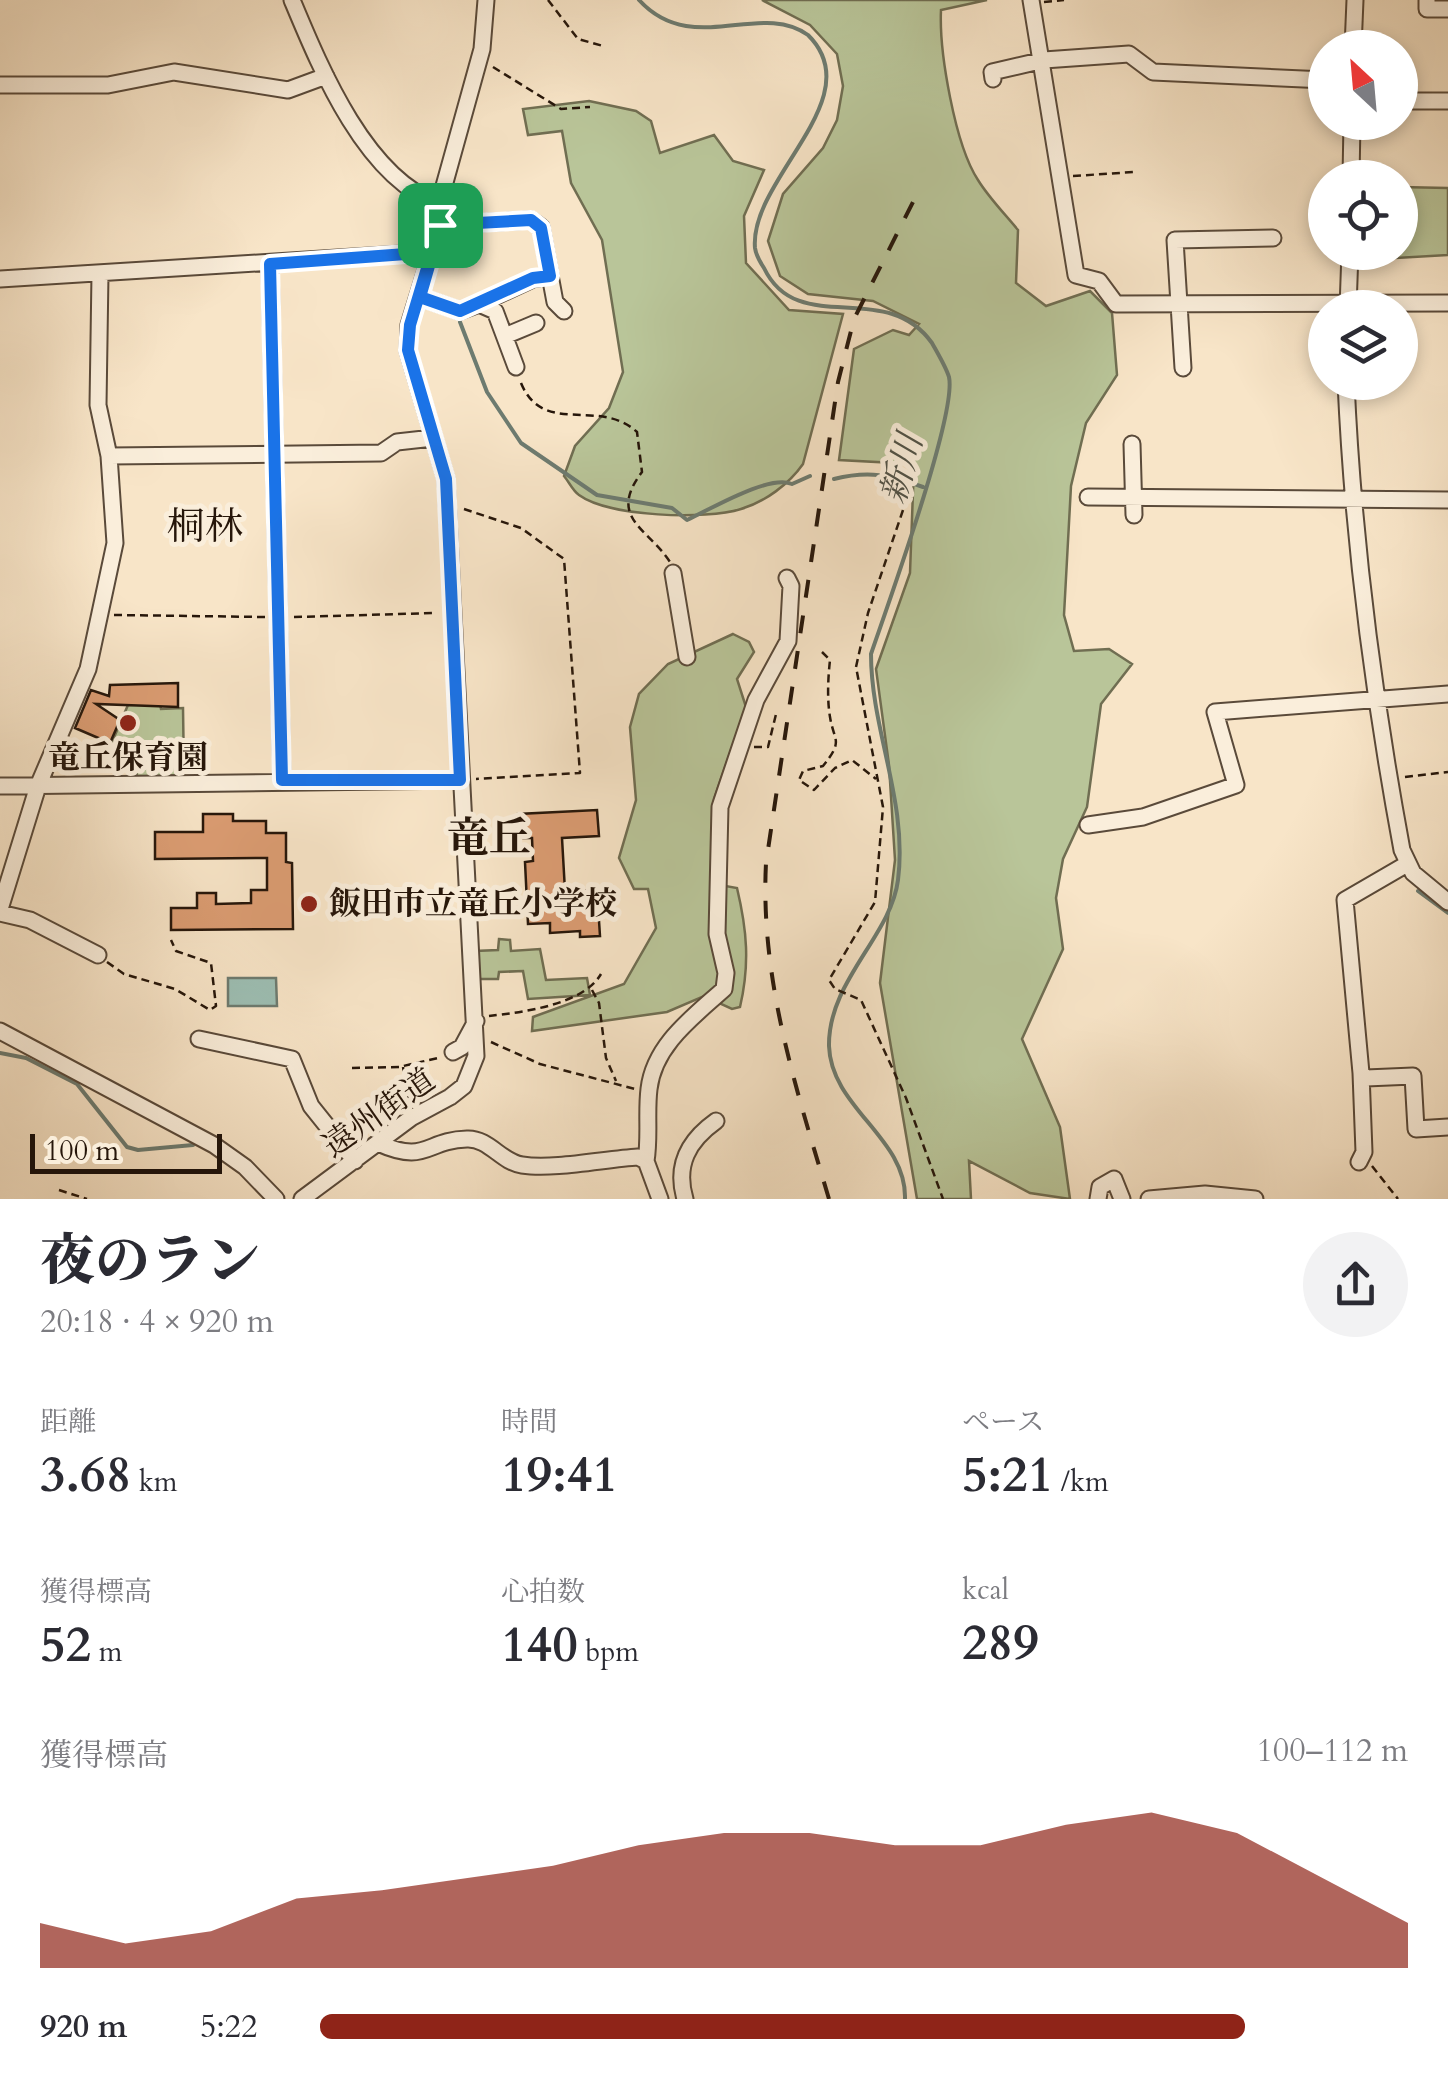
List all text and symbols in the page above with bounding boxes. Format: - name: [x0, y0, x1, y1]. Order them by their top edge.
- north arrow: [1308, 30, 1418, 140]
- map controls: [1308, 30, 1418, 400]
- button: locate: [1308, 160, 1418, 270]
- pin: [398, 183, 483, 268]
- icon: arrive: [413, 198, 468, 253]
- button: layers: [1308, 290, 1418, 400]
- water label: 新川: [869, 425, 936, 509]
- district label: 桐林: [167, 501, 243, 553]
- marker: 竜丘保育園: [117, 712, 139, 734]
- place label: 竜丘保育園: [48, 736, 208, 780]
- district label: 竜丘: [447, 810, 531, 867]
- place label: 飯田市立竜丘小学校: [329, 882, 617, 926]
- marker: 飯田市立竜丘小学校: [298, 893, 320, 915]
- street label: 遠州街道: [314, 1058, 444, 1168]
- scale bar: [30, 1129, 222, 1174]
- text: 100 m: [45, 1132, 119, 1170]
- text: 夜のラン: [40, 1225, 260, 1299]
- button: share: [1303, 1232, 1408, 1337]
- text: 20:18 · 4 × 920 m: [40, 1300, 274, 1344]
- text: 距離: [40, 1403, 96, 1441]
- text: 時間: [501, 1403, 557, 1441]
- text: ペース: [962, 1403, 1045, 1441]
- text: 3.68: [40, 1441, 131, 1509]
- text: 19:41: [501, 1441, 618, 1509]
- text: 5:21: [962, 1441, 1053, 1509]
- text: km: [131, 1463, 178, 1501]
- text: /km: [1053, 1463, 1109, 1501]
- text: kcal: [962, 1571, 1009, 1609]
- text: 獲得標高: [40, 1573, 152, 1611]
- text: 心拍数: [501, 1573, 585, 1611]
- text: 289: [962, 1609, 1039, 1677]
- text: 52: [40, 1611, 91, 1679]
- text: 140: [501, 1611, 578, 1679]
- text: m: [91, 1633, 122, 1671]
- text: bpm: [578, 1633, 639, 1671]
- text: 100–112 m: [1256, 1729, 1408, 1773]
- text: 獲得標高: [40, 1734, 168, 1778]
- text: 920 m: [40, 2005, 127, 2049]
- text: 5:22: [200, 2005, 257, 2049]

